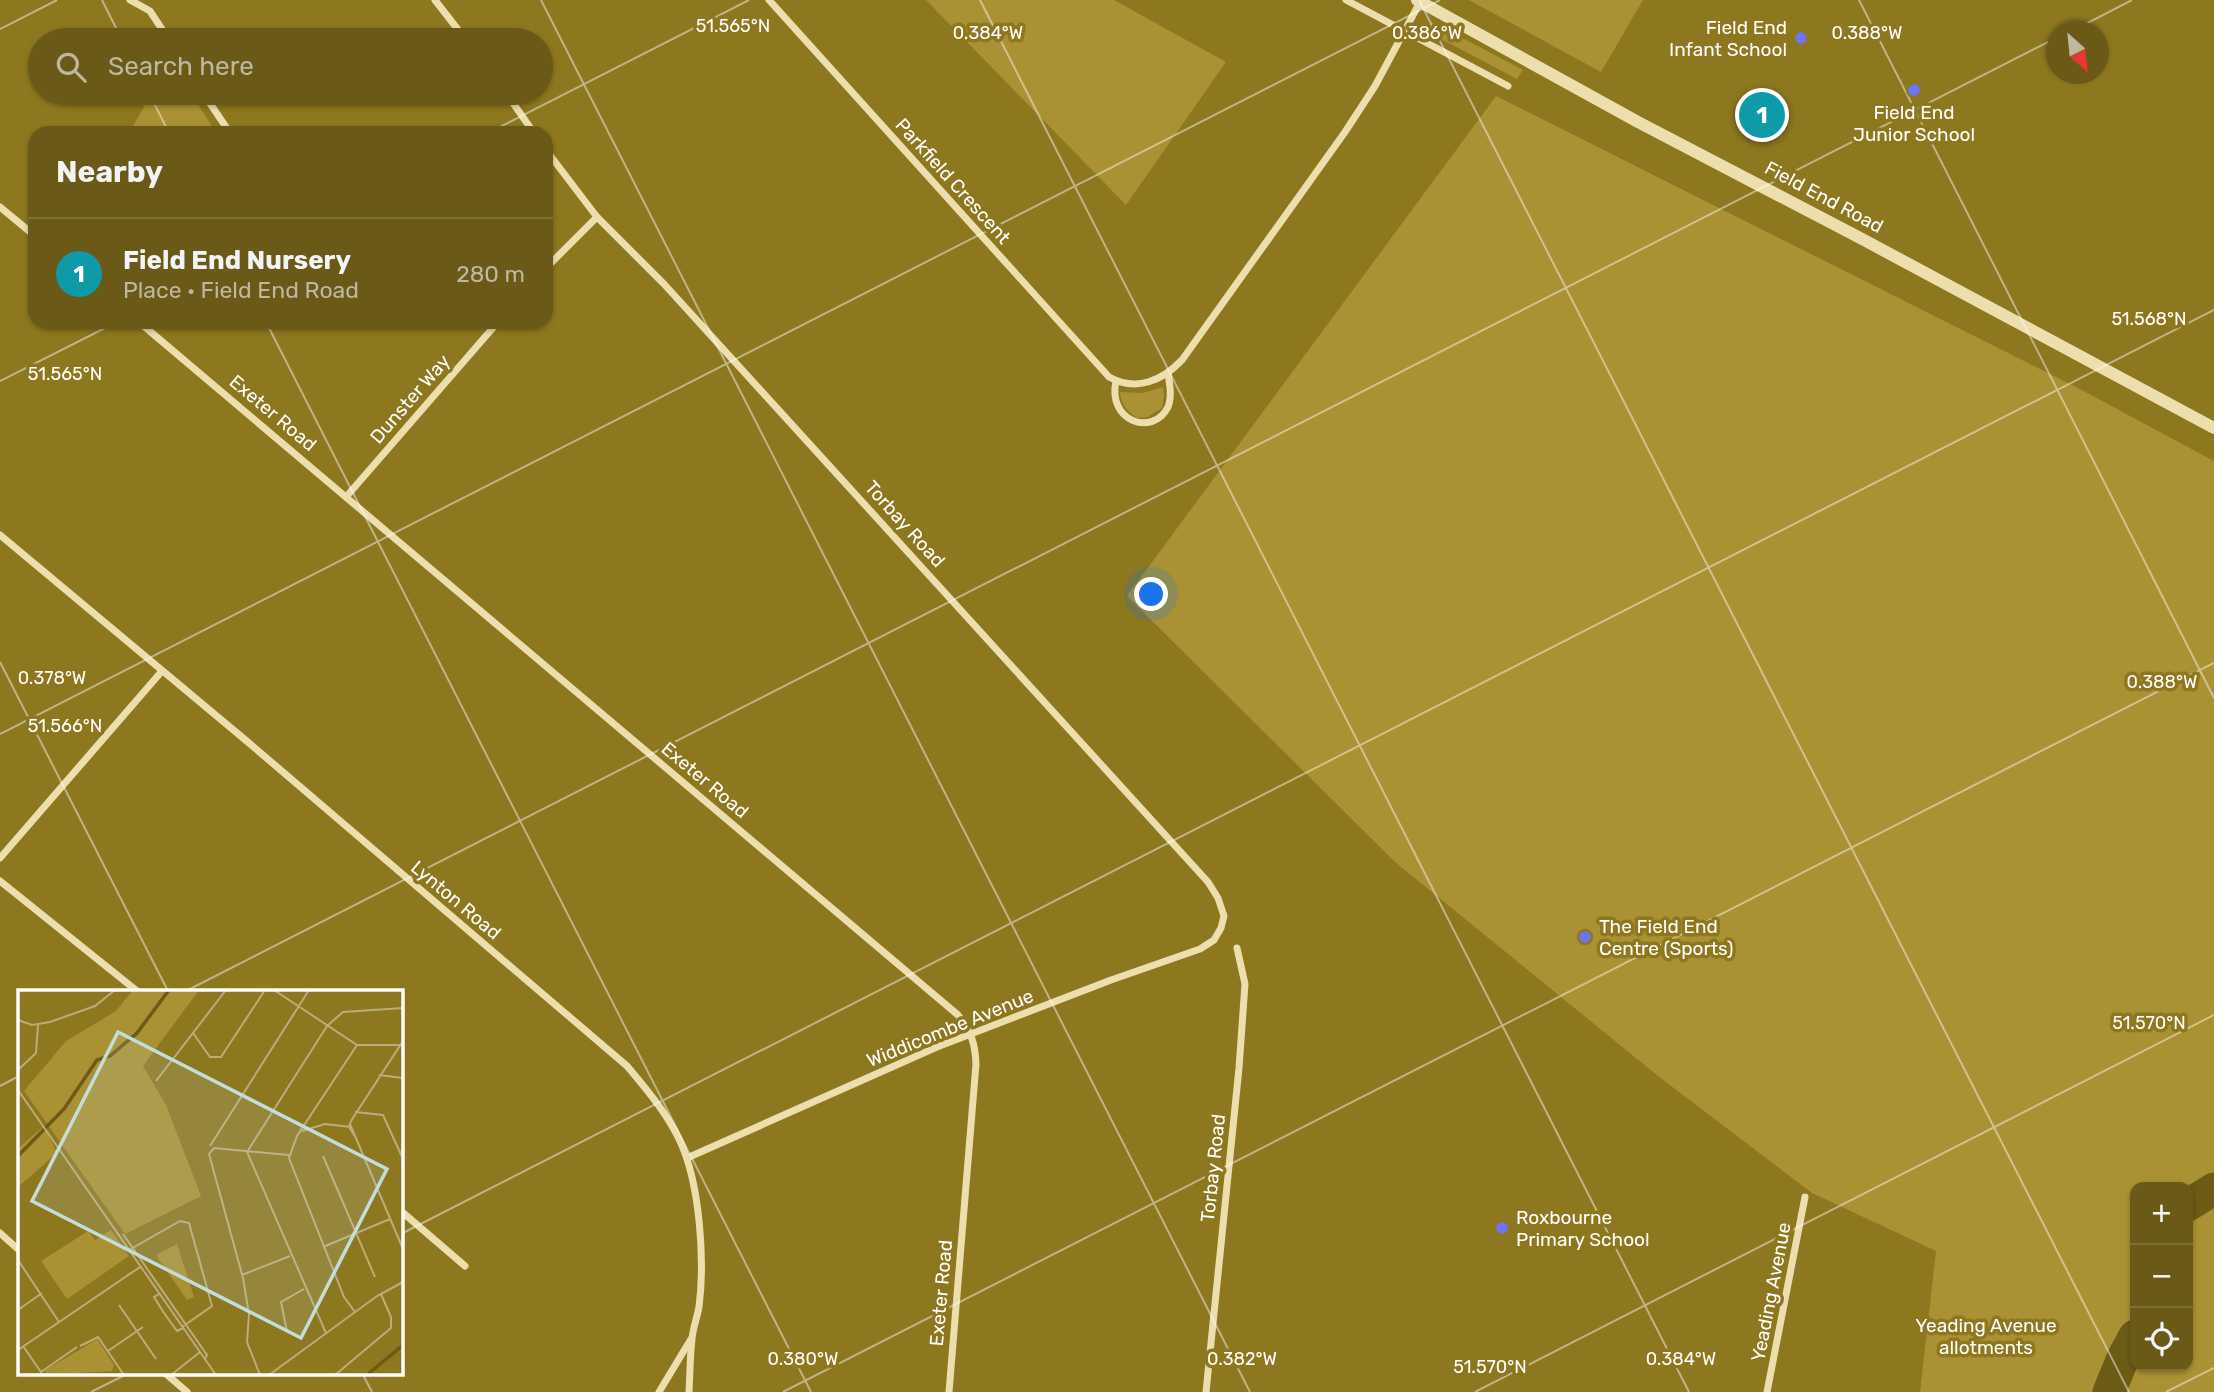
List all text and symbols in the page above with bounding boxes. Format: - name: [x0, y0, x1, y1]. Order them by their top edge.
- text: 51.565°N: [696, 15, 770, 37]
- place label: Field End Infant School: [1669, 16, 1787, 61]
- north arrow: [2046, 21, 2109, 84]
- text: 0.384°W: [953, 22, 1023, 44]
- text: 0.386°W: [1392, 22, 1462, 44]
- text: 0.388°W: [1832, 22, 1902, 44]
- search box: [28, 28, 553, 105]
- marker: Field End Infant School: [1793, 30, 1809, 46]
- icon: search: [52, 48, 90, 86]
- text: Search here: [108, 51, 254, 82]
- marker: Field End Junior School: [1906, 82, 1922, 98]
- pin: 1: [1739, 89, 1785, 141]
- place label: Field End Junior School: [1853, 101, 1975, 146]
- street label: Parkfield Crescent: [891, 113, 1016, 249]
- text: Nearby: [56, 154, 163, 190]
- street label: Field End Road: [1761, 156, 1887, 238]
- text: Field End Nursery: [123, 245, 351, 276]
- text: 1: [73, 260, 85, 288]
- text: 280 m: [456, 260, 525, 288]
- text: Place · Field End Road: [123, 276, 359, 304]
- text: 51.568°N: [2111, 308, 2187, 330]
- street label: Dunster Way: [365, 350, 455, 448]
- text: 51.565°N: [28, 363, 102, 385]
- street label: Exeter Road: [225, 370, 321, 456]
- street label: Torbay Road: [860, 476, 950, 572]
- your location: [1134, 577, 1168, 611]
- text: 0.378°W: [18, 667, 86, 689]
- text: 0.388°W: [2127, 671, 2197, 693]
- text: 51.566°N: [28, 715, 102, 737]
- street label: Exeter Road: [657, 737, 753, 823]
- street label: Lynton Road: [406, 856, 506, 944]
- place label: The Field End Centre (Sports): [1599, 915, 1734, 960]
- marker: The Field End Centre (Sports): [1577, 929, 1593, 945]
- street label: Widdicombe Avenue: [863, 984, 1037, 1072]
- inset map: [18, 990, 402, 1374]
- text: 51.570°N: [2112, 1012, 2186, 1034]
- street label: Torbay Road: [1196, 1113, 1230, 1223]
- map controls: [2130, 1182, 2193, 1371]
- button: +: [2130, 1182, 2193, 1245]
- place label: Roxbourne Primary School: [1516, 1206, 1650, 1251]
- marker: Roxbourne Primary School: [1494, 1220, 1510, 1236]
- street label: Yeading Avenue: [1746, 1220, 1796, 1364]
- street label: Exeter Road: [925, 1239, 957, 1347]
- button: −: [2130, 1245, 2193, 1308]
- button: locate: [2130, 1308, 2193, 1371]
- park label: Yeading Avenue allotments: [1915, 1314, 2057, 1359]
- text: 0.380°W: [768, 1348, 838, 1370]
- text: 0.382°W: [1207, 1348, 1277, 1370]
- text: 0.384°W: [1646, 1348, 1716, 1370]
- text: 51.570°N: [1453, 1356, 1527, 1378]

